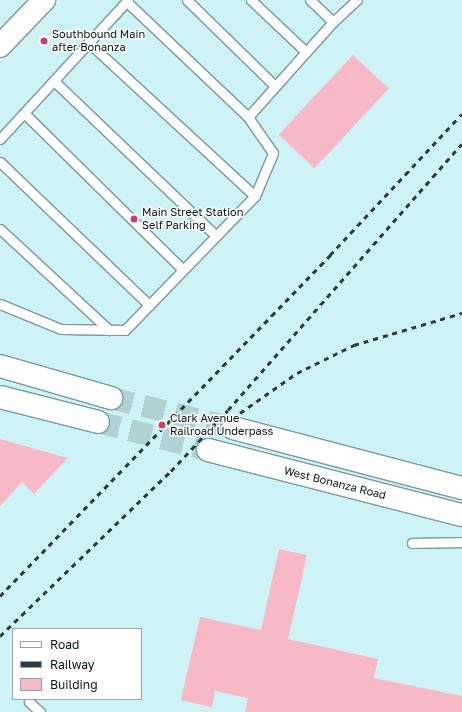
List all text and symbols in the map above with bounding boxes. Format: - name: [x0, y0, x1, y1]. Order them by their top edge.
- place label: Southbound Main after Bonanza: [52, 28, 145, 54]
- marker: Southbound Main after Bonanza: [39, 36, 49, 46]
- place label: Main Street Station Self Parking: [142, 206, 243, 232]
- marker: Main Street Station Self Parking: [129, 214, 139, 224]
- place label: Clark Avenue Railroad Underpass: [170, 412, 273, 438]
- marker: Clark Avenue Railroad Underpass: [157, 420, 167, 430]
- street label: West Bonanza Road: [283, 464, 387, 502]
- legend: [12, 628, 142, 700]
- text: Road: [50, 637, 79, 652]
- text: Railway: [50, 657, 95, 672]
- text: Building: [50, 677, 98, 692]

